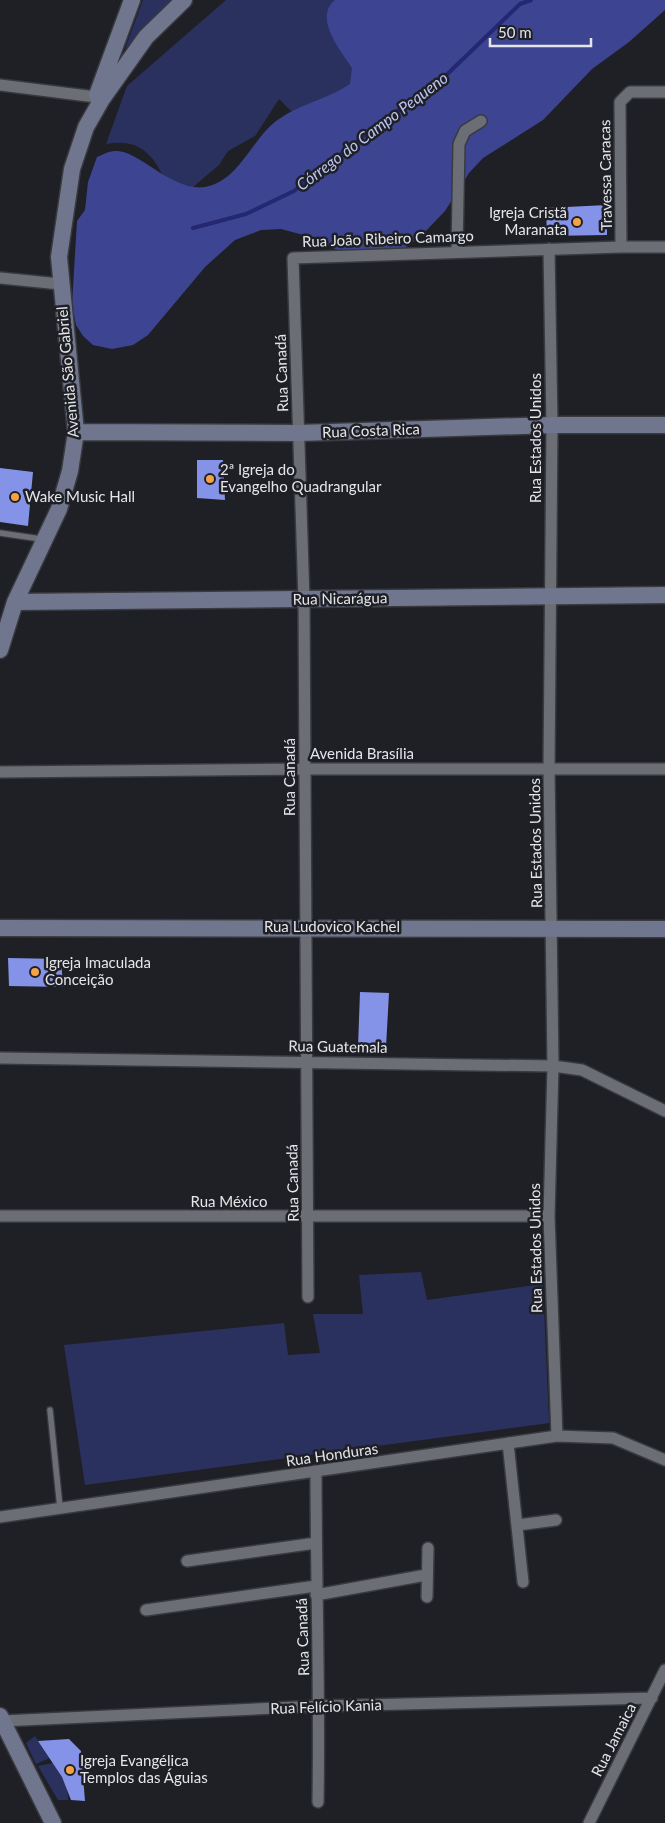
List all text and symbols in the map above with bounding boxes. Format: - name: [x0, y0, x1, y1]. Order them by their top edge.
- scale bar: [490, 15, 591, 47]
- text: 50 m: [498, 23, 532, 41]
- water label: Córrego do Campo Pequeno: [292, 67, 451, 194]
- street label: Travessa Caracas: [595, 119, 615, 231]
- place label: Igreja Cristã Maranata: [489, 203, 567, 238]
- marker: Igreja Cristã Maranata: [571, 216, 583, 228]
- street label: Rua João Ribeiro Camargo: [302, 226, 474, 250]
- street label: Avenida São Gabriel: [52, 306, 82, 439]
- street label: Rua Canadá: [271, 334, 291, 412]
- street label: Rua Estados Unidos: [526, 373, 544, 503]
- street label: Rua Costa Rica: [322, 419, 420, 441]
- place label: 2ª Igreja do Evangelho Quadrangular: [220, 460, 382, 495]
- marker: 2ª Igreja do Evangelho Quadrangular: [204, 473, 216, 485]
- place label: Wake Music Hall: [25, 487, 135, 505]
- marker: Wake Music Hall: [9, 491, 21, 503]
- street label: Rua Nicarágua: [292, 588, 387, 608]
- street label: Rua Canadá: [280, 738, 298, 816]
- street label: Avenida Brasília: [310, 744, 414, 762]
- street label: Rua Estados Unidos: [525, 778, 545, 908]
- street label: Rua Ludovico Kachel: [264, 917, 400, 935]
- place label: Igreja Imaculada Conceição: [45, 953, 151, 988]
- marker: Igreja Imaculada Conceição: [29, 966, 41, 978]
- street label: Rua Guatemala: [288, 1036, 388, 1056]
- street label: Rua Canadá: [282, 1144, 302, 1222]
- street label: Rua Estados Unidos: [525, 1183, 545, 1313]
- street label: Rua México: [191, 1192, 267, 1210]
- street label: Rua Honduras: [285, 1439, 379, 1469]
- street label: Rua Canadá: [292, 1598, 312, 1676]
- street label: Rua Felício Kania: [270, 1695, 382, 1717]
- street label: Rua Jamaica: [587, 1700, 639, 1779]
- place label: Igreja Evangélica Templos das Águias: [80, 1751, 208, 1786]
- marker: Igreja Evangélica Templos das Águias: [64, 1764, 76, 1776]

